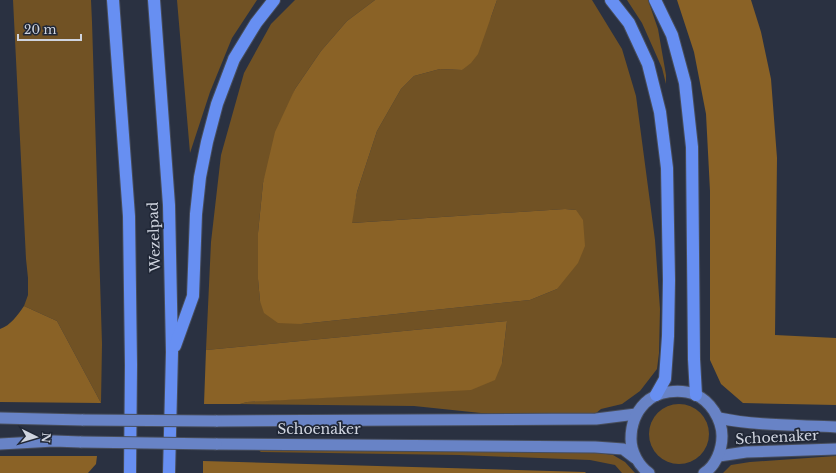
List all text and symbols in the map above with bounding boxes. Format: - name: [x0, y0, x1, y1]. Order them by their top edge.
- scale bar: [18, 16, 81, 42]
- text: 20 m: [24, 22, 56, 37]
- street label: Wezelpad: [144, 201, 164, 274]
- north arrow: [16, 417, 56, 457]
- street label: Schoenaker: [277, 420, 361, 438]
- street label: Schoenaker: [735, 426, 820, 448]
- text: N: [38, 432, 53, 444]

